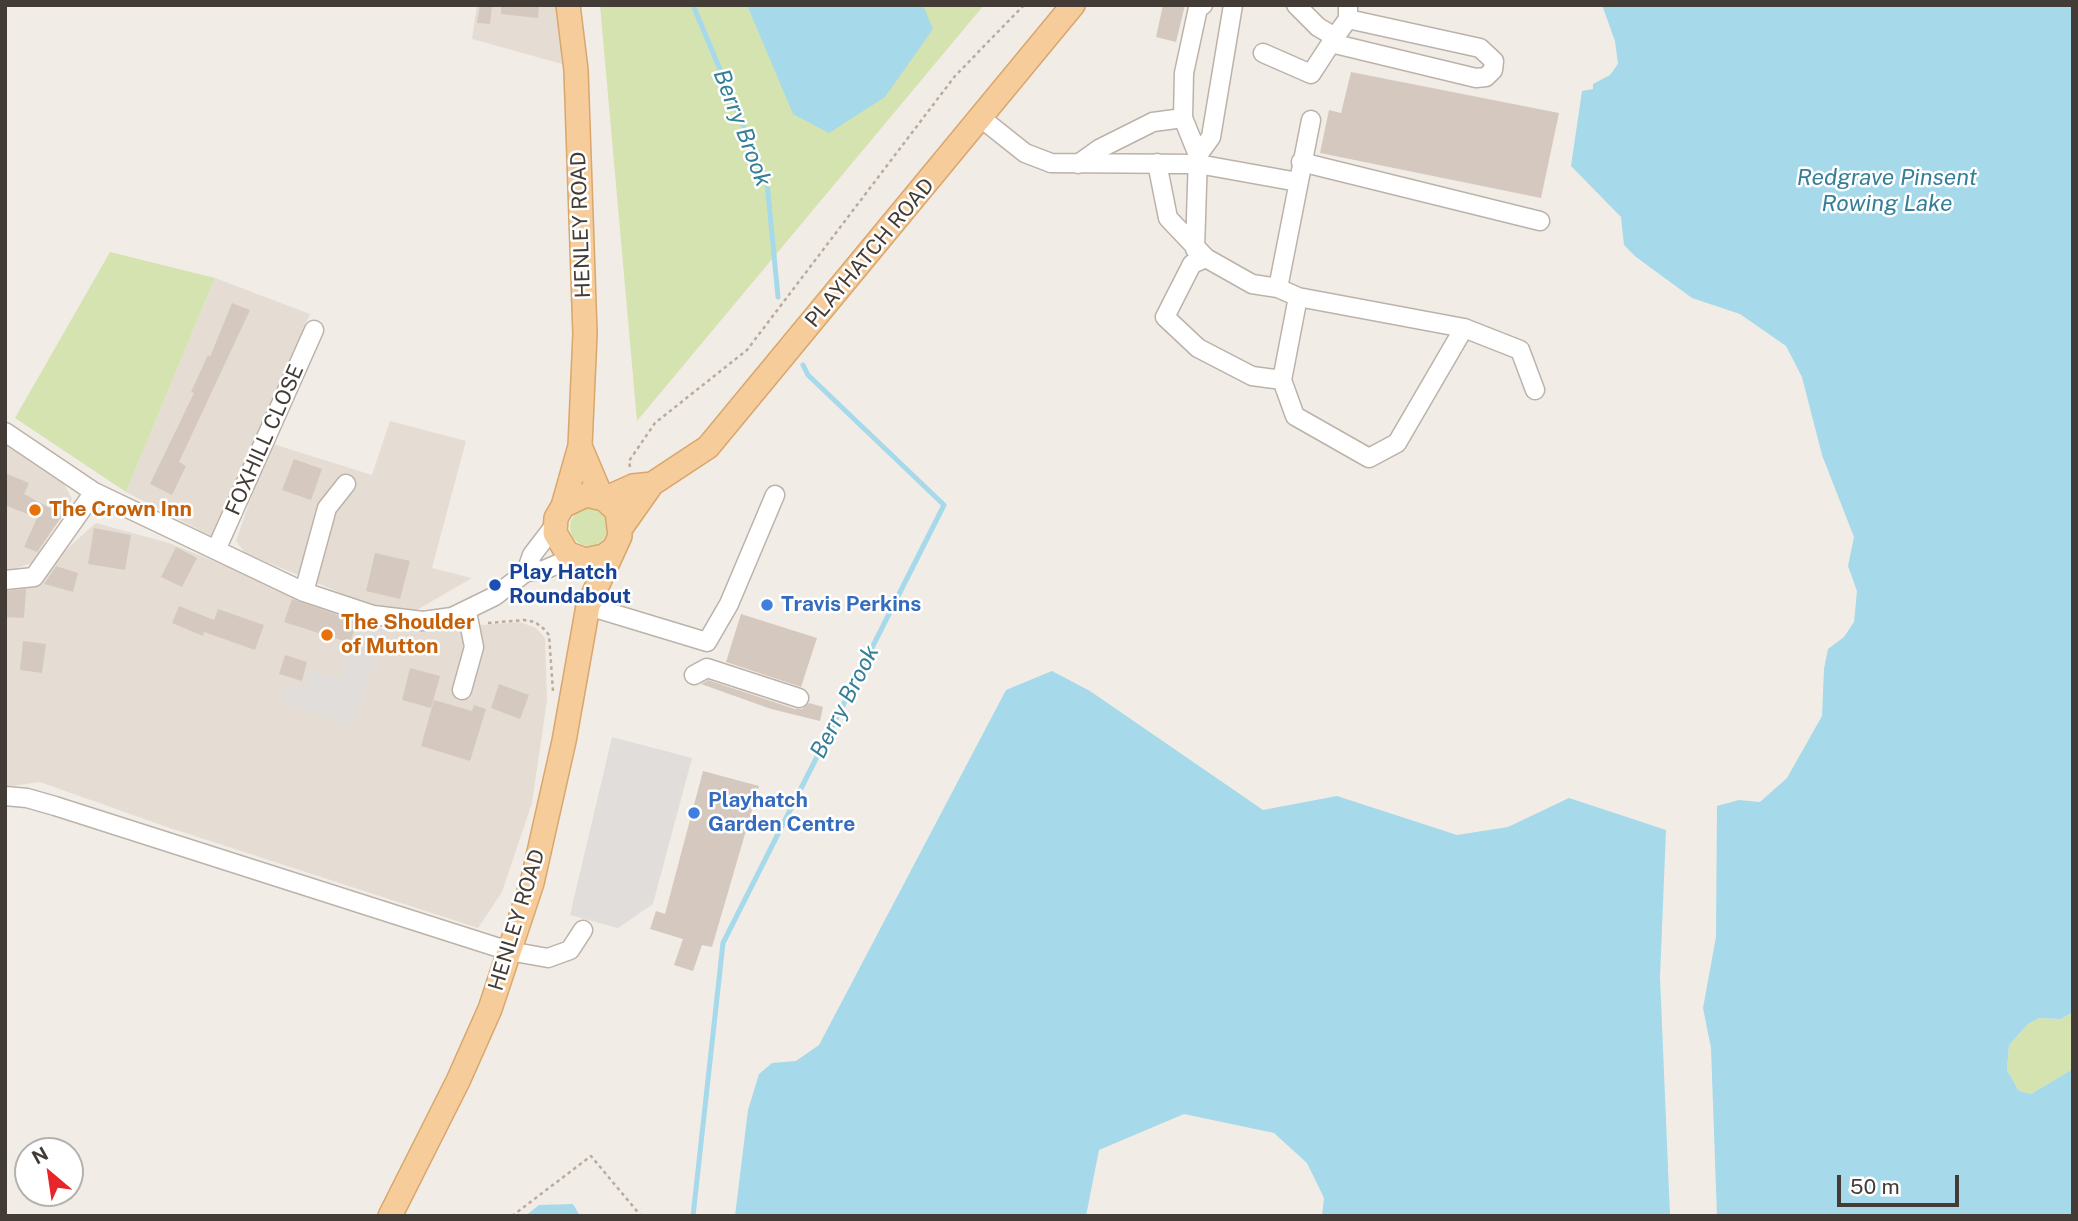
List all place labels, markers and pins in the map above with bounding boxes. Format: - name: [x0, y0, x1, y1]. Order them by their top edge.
- place label: The Crown Inn: [49, 497, 192, 523]
- marker: The Crown Inn: [27, 502, 43, 518]
- place label: Play Hatch Roundabout: [509, 560, 631, 610]
- marker: Play Hatch Roundabout: [487, 577, 503, 593]
- place label: Travis Perkins: [781, 592, 921, 618]
- marker: Travis Perkins: [759, 597, 775, 613]
- place label: The Shoulder of Mutton: [341, 610, 475, 660]
- marker: The Shoulder of Mutton: [319, 627, 335, 643]
- place label: Playhatch Garden Centre: [708, 788, 855, 838]
- marker: Playhatch Garden Centre: [686, 805, 702, 821]

